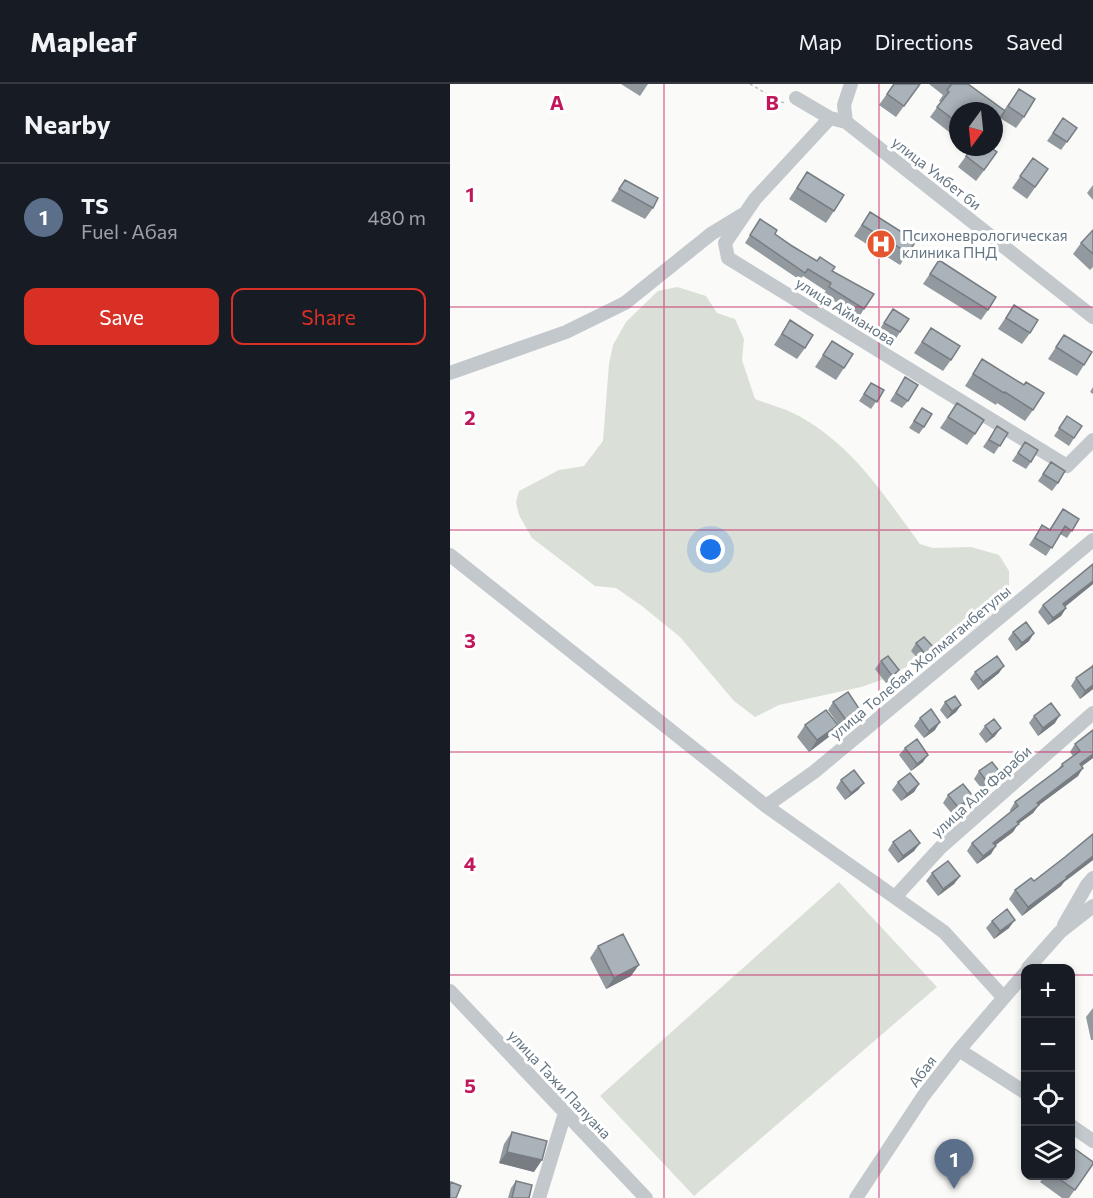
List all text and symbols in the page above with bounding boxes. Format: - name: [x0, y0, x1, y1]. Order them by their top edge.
- text: Mapleaf: [30, 24, 137, 58]
- text: Map: [799, 29, 842, 54]
- text: Directions: [875, 29, 973, 54]
- text: Saved: [1006, 29, 1063, 54]
- text: A: [550, 90, 564, 114]
- text: B: [765, 90, 779, 114]
- north arrow: [949, 102, 1003, 156]
- text: Nearby: [24, 108, 111, 139]
- street label: улица Умбет би: [889, 133, 985, 213]
- text: 1: [465, 182, 475, 206]
- text: TS: [81, 192, 108, 219]
- text: 1: [39, 205, 48, 229]
- text: 480 m: [368, 205, 426, 229]
- text: Fuel · Абая: [81, 219, 178, 243]
- place label: Психоневрологическая клиника ПНД: [902, 226, 1068, 261]
- hospital icon: Психоневрологическая клиника ПНД: [865, 228, 897, 260]
- street label: улица Айманова: [793, 273, 899, 349]
- button: Save: [24, 288, 219, 345]
- button: Share: [231, 288, 426, 345]
- text: 2: [464, 405, 476, 429]
- your location: [696, 535, 725, 564]
- street label: улица Толебая Жолмаганбетулы: [826, 581, 1014, 743]
- text: 3: [464, 628, 476, 652]
- street label: улица Аль Фараби: [927, 741, 1035, 841]
- text: 4: [464, 851, 476, 875]
- map controls: [1021, 964, 1075, 1180]
- button: +: [1021, 964, 1075, 1018]
- button: −: [1021, 1018, 1075, 1072]
- street label: улица Тажи Палуана: [505, 1026, 615, 1142]
- street label: Абая: [904, 1052, 940, 1090]
- button: locate: [1021, 1072, 1075, 1126]
- text: 5: [464, 1073, 476, 1097]
- button: layers: [1021, 1126, 1075, 1180]
- pin: 1: [934, 1140, 974, 1189]

